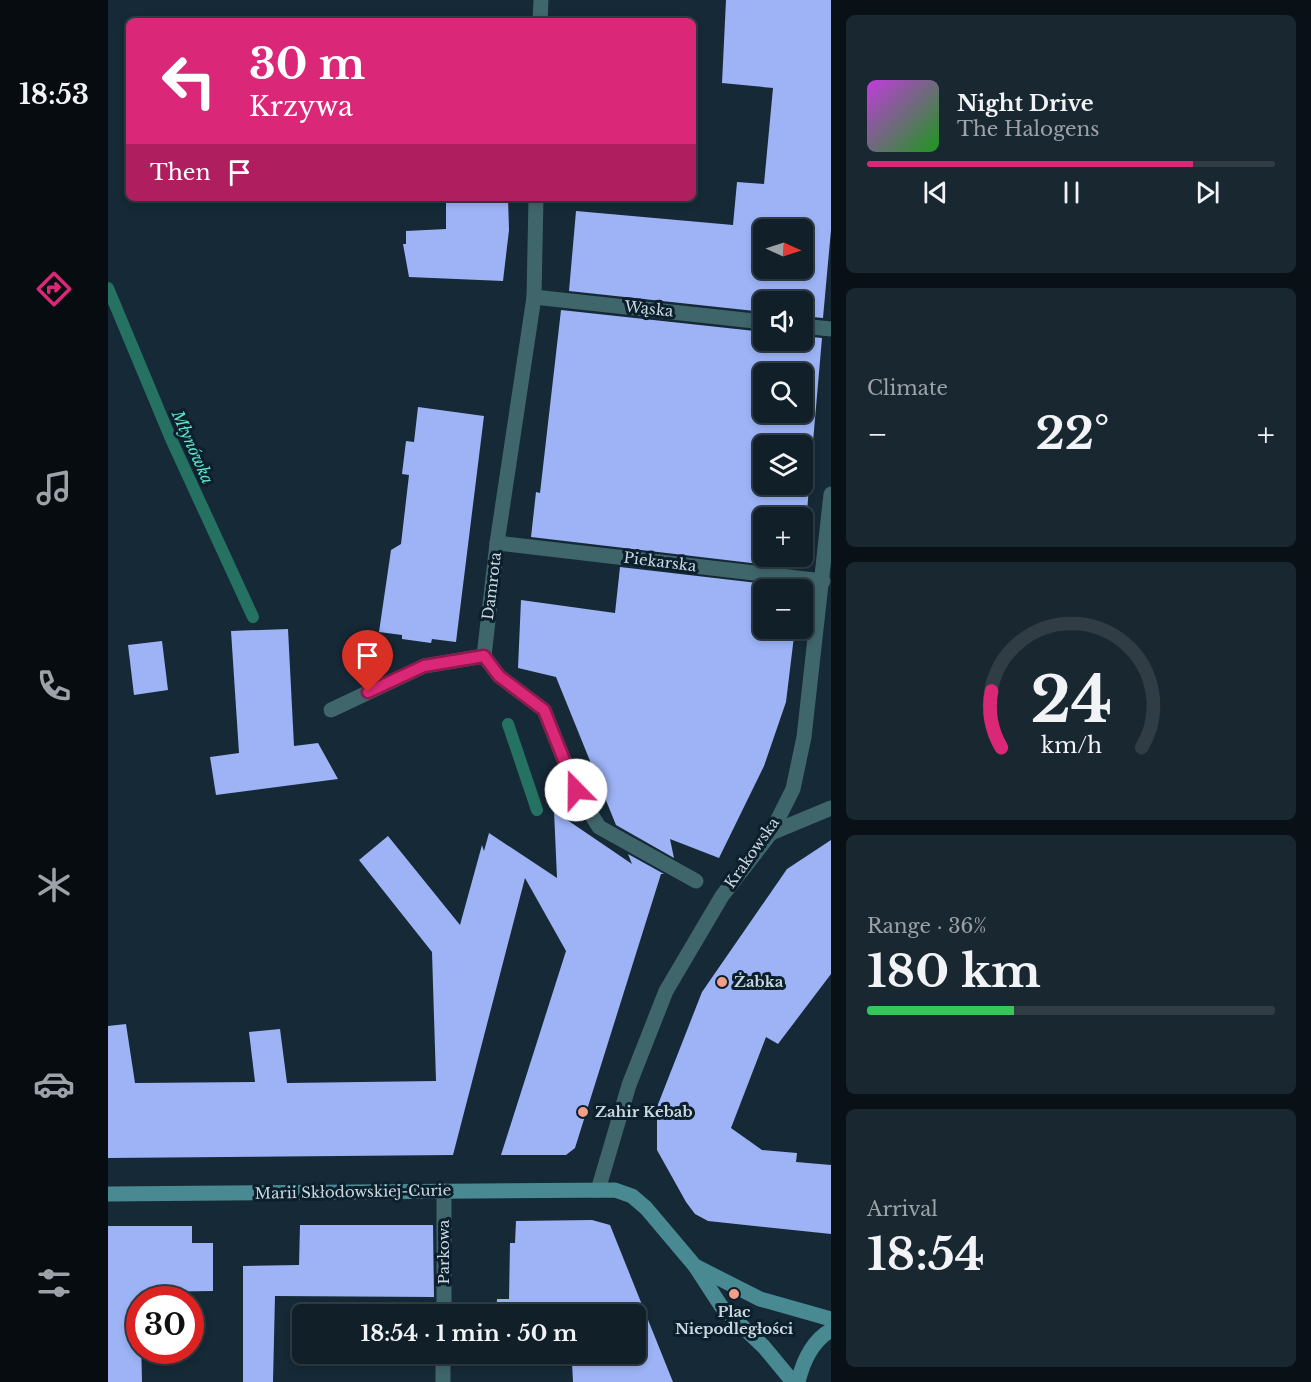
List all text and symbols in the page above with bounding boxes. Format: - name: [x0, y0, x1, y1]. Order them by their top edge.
- text: 30 m: [249, 38, 365, 90]
- icon: left: [150, 42, 228, 120]
- text: 18:53: [19, 78, 89, 111]
- text: Krzywa: [249, 90, 353, 123]
- text: Night Drive: [957, 90, 1094, 117]
- text: The Halogens: [957, 117, 1099, 141]
- icon: arrive: [223, 156, 256, 189]
- text: Then: [150, 159, 211, 186]
- icon: previous: [919, 176, 952, 209]
- icon: pause: [1055, 176, 1088, 209]
- icon: next: [1191, 176, 1224, 209]
- north arrow: [753, 219, 813, 279]
- map controls: [753, 219, 813, 639]
- icon: directions: [33, 268, 75, 310]
- button: sound: [753, 291, 813, 351]
- street label: Wąska: [623, 296, 675, 321]
- button: search: [753, 363, 813, 423]
- text: Climate: [867, 376, 948, 400]
- text: 22°: [1036, 405, 1109, 461]
- water label: Młynówka: [167, 406, 218, 487]
- text: −: [867, 414, 888, 455]
- text: +: [1257, 414, 1275, 455]
- button: layers: [753, 435, 813, 495]
- icon: music: [33, 467, 75, 509]
- button: +: [753, 507, 813, 567]
- street label: Piekarska: [623, 548, 698, 575]
- street label: Damrota: [478, 550, 505, 621]
- button: −: [753, 579, 813, 639]
- pin: [342, 630, 393, 692]
- icon: arrive: [351, 639, 384, 672]
- text: 24: [1030, 661, 1112, 739]
- icon: phone: [33, 665, 75, 707]
- text: km/h: [1041, 732, 1102, 759]
- position arrow: [544, 758, 608, 822]
- street label: Krakowska: [720, 813, 783, 892]
- icon: climate: [33, 864, 75, 906]
- text: Range · 36%: [867, 914, 987, 938]
- text: 180 km: [867, 943, 1041, 999]
- place label: Żabka: [734, 972, 784, 991]
- marker: Żabka: [715, 975, 729, 989]
- icon: car: [33, 1063, 75, 1105]
- place label: Zahir Kebab: [595, 1102, 693, 1121]
- marker: Zahir Kebab: [576, 1105, 590, 1119]
- street label: Marii Skłodowskiej-Curie: [255, 1180, 451, 1203]
- text: Arrival: [867, 1197, 938, 1221]
- street label: Parkowa: [434, 1219, 453, 1284]
- text: 18:54: [867, 1226, 985, 1282]
- icon: filters: [33, 1262, 75, 1304]
- speed limit sign: 30: [126, 1286, 204, 1364]
- marker: Plac Niepodległości: [727, 1287, 741, 1301]
- place label: Plac Niepodległości: [675, 1302, 794, 1338]
- text: 18:54 · 1 min · 50 m: [361, 1320, 577, 1347]

